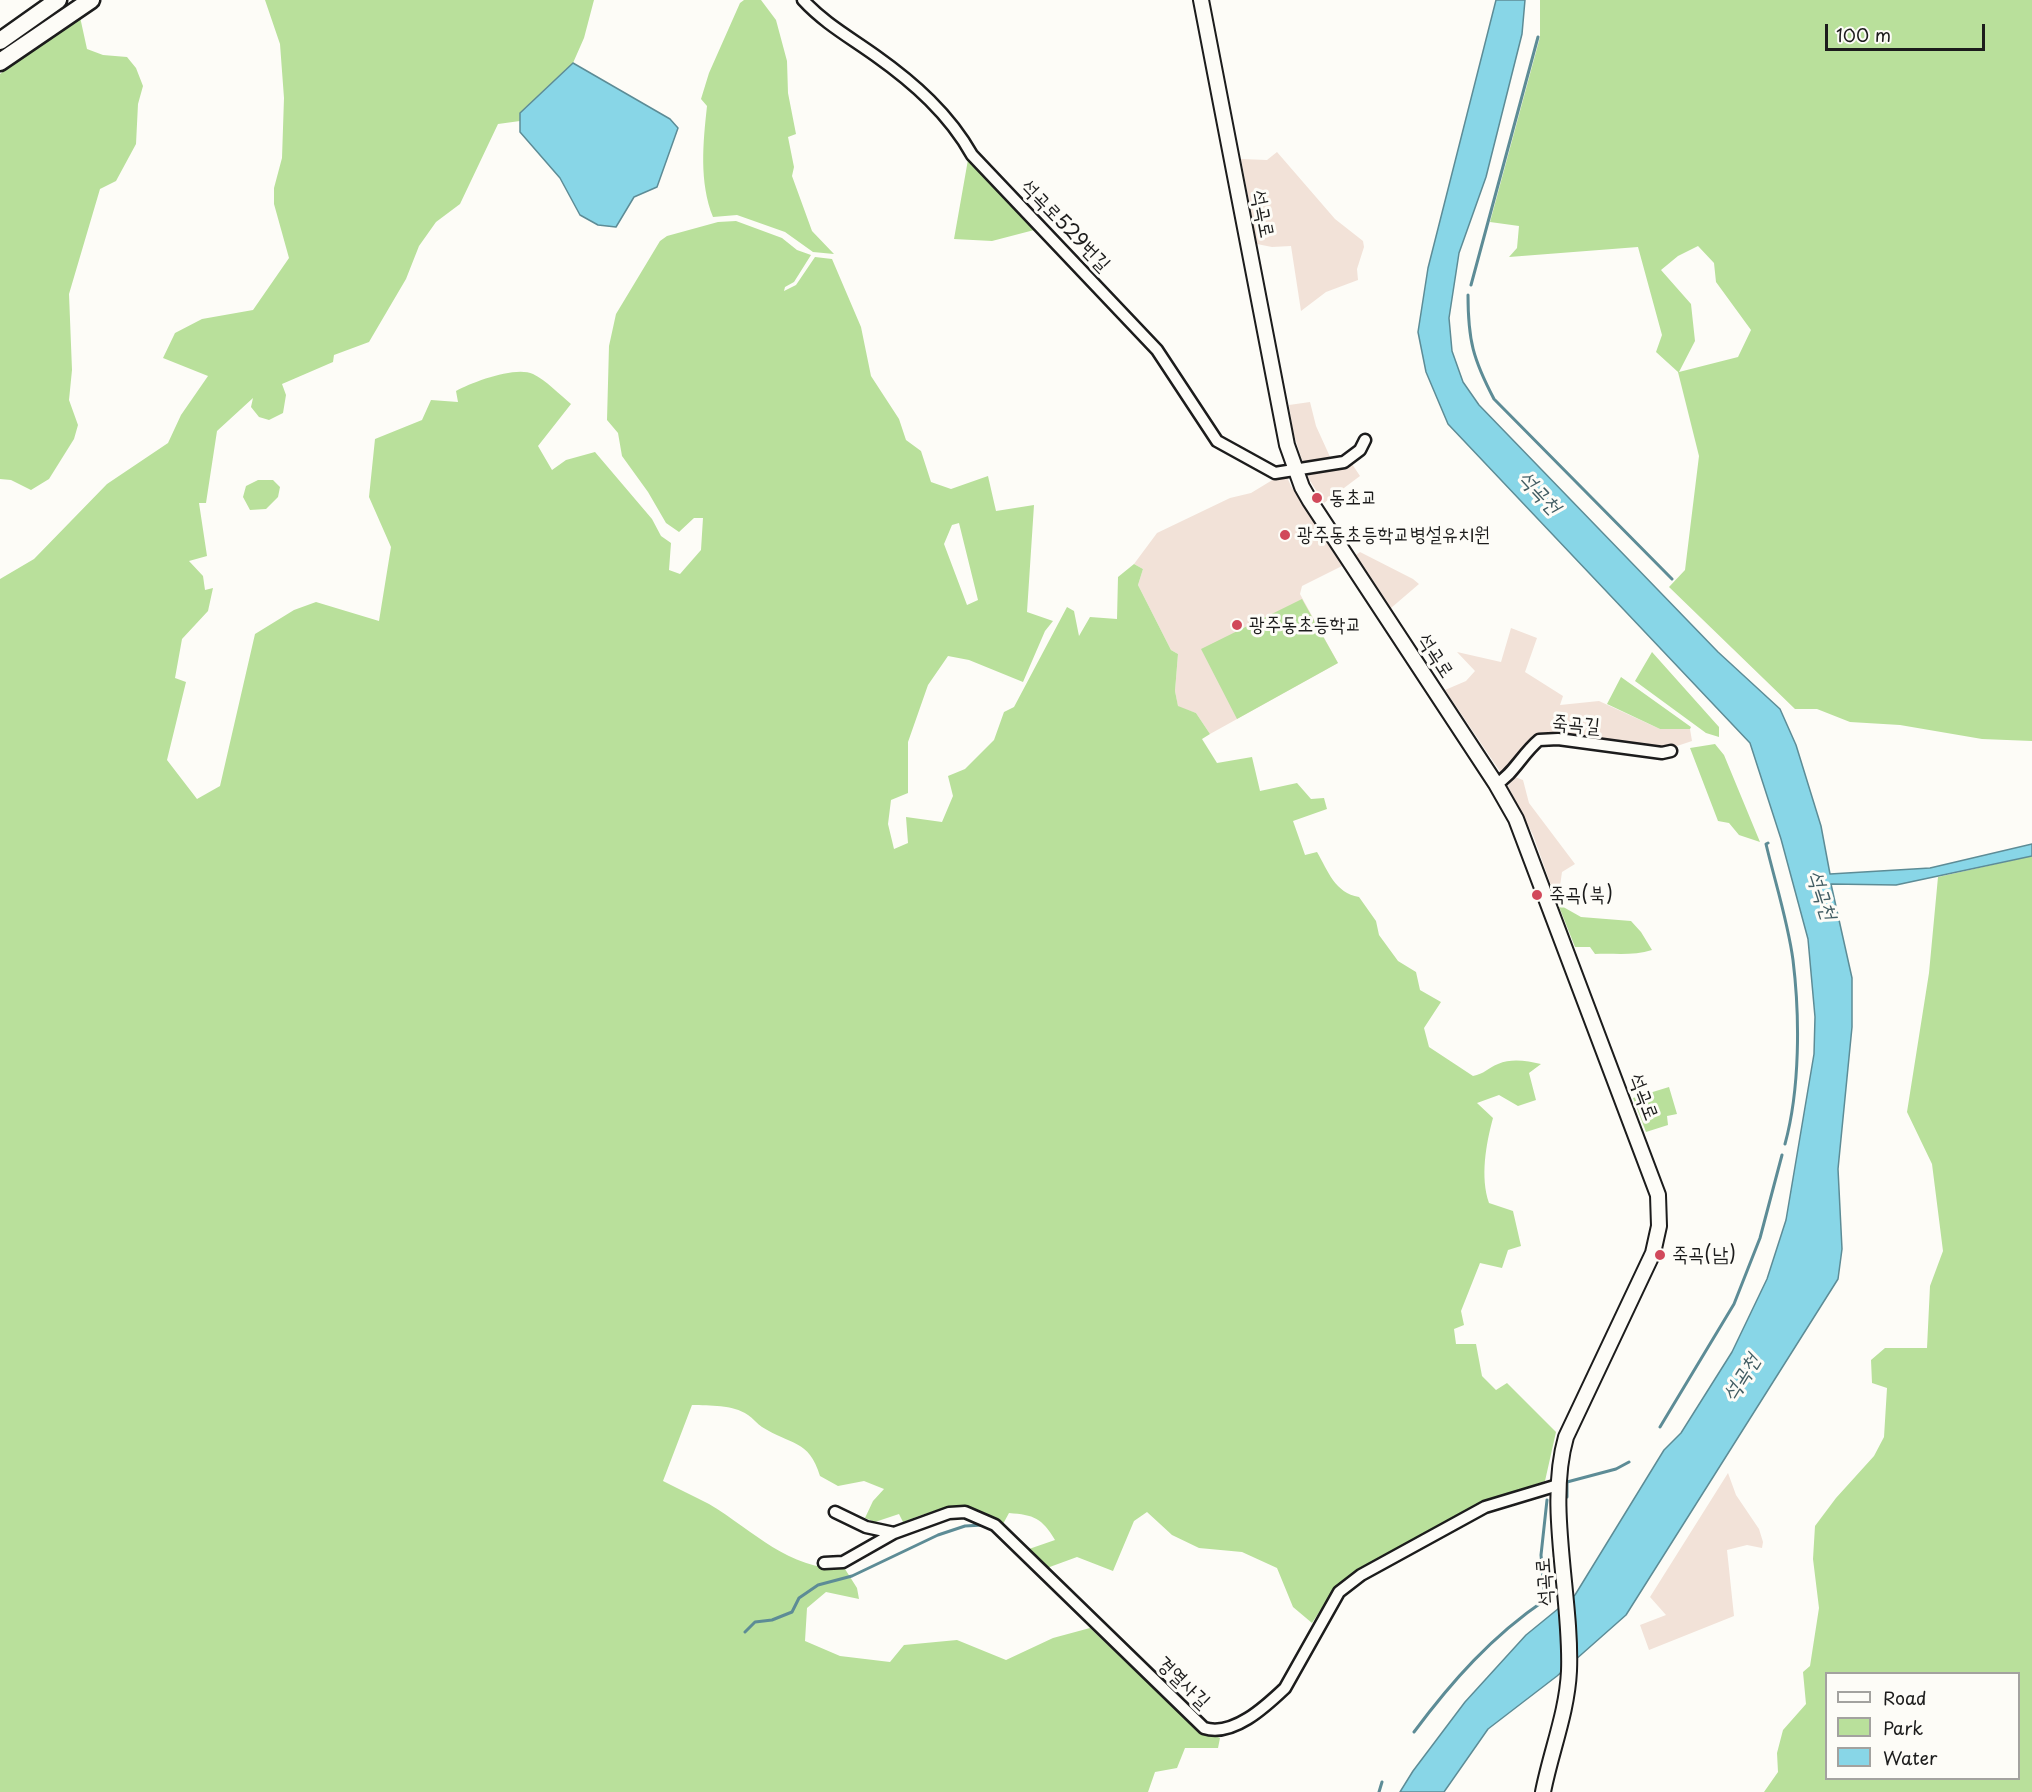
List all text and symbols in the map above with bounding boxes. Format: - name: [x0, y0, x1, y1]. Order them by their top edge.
- scale bar: [1828, 12, 1988, 50]
- text: 100 m: [1836, 21, 1891, 48]
- street label: 석곡로529번길: [1015, 175, 1115, 277]
- street label: 석곡로: [1246, 188, 1278, 240]
- water label: 석곡천: [1512, 466, 1566, 520]
- place label: 동초교: [1329, 486, 1377, 510]
- marker: 동초교: [1310, 491, 1324, 505]
- place label: 광주동초등학교병설유치원: [1297, 523, 1490, 547]
- marker: 광주동초등학교병설유치원: [1278, 528, 1292, 542]
- place label: 광주동초등학교: [1249, 613, 1362, 637]
- marker: 광주동초등학교: [1230, 618, 1244, 632]
- street label: 석곡로: [1412, 629, 1458, 683]
- street label: 죽곡길: [1551, 711, 1601, 739]
- water label: 석곡천: [1801, 867, 1841, 923]
- place label: 죽곡(북): [1549, 883, 1613, 907]
- marker: 죽곡(북): [1530, 888, 1544, 902]
- street label: 석곡로: [1623, 1070, 1663, 1124]
- place label: 죽곡(남): [1672, 1243, 1736, 1267]
- marker: 죽곡(남): [1653, 1248, 1667, 1262]
- water label: 석곡천: [1718, 1350, 1766, 1406]
- street label: 석곡로: [1531, 1557, 1559, 1607]
- street label: 경열사길: [1152, 1652, 1214, 1714]
- legend: [1825, 1672, 2020, 1780]
- text: Road: [1883, 1684, 1927, 1711]
- text: Park: [1883, 1714, 1923, 1741]
- text: Water: [1883, 1744, 1937, 1771]

